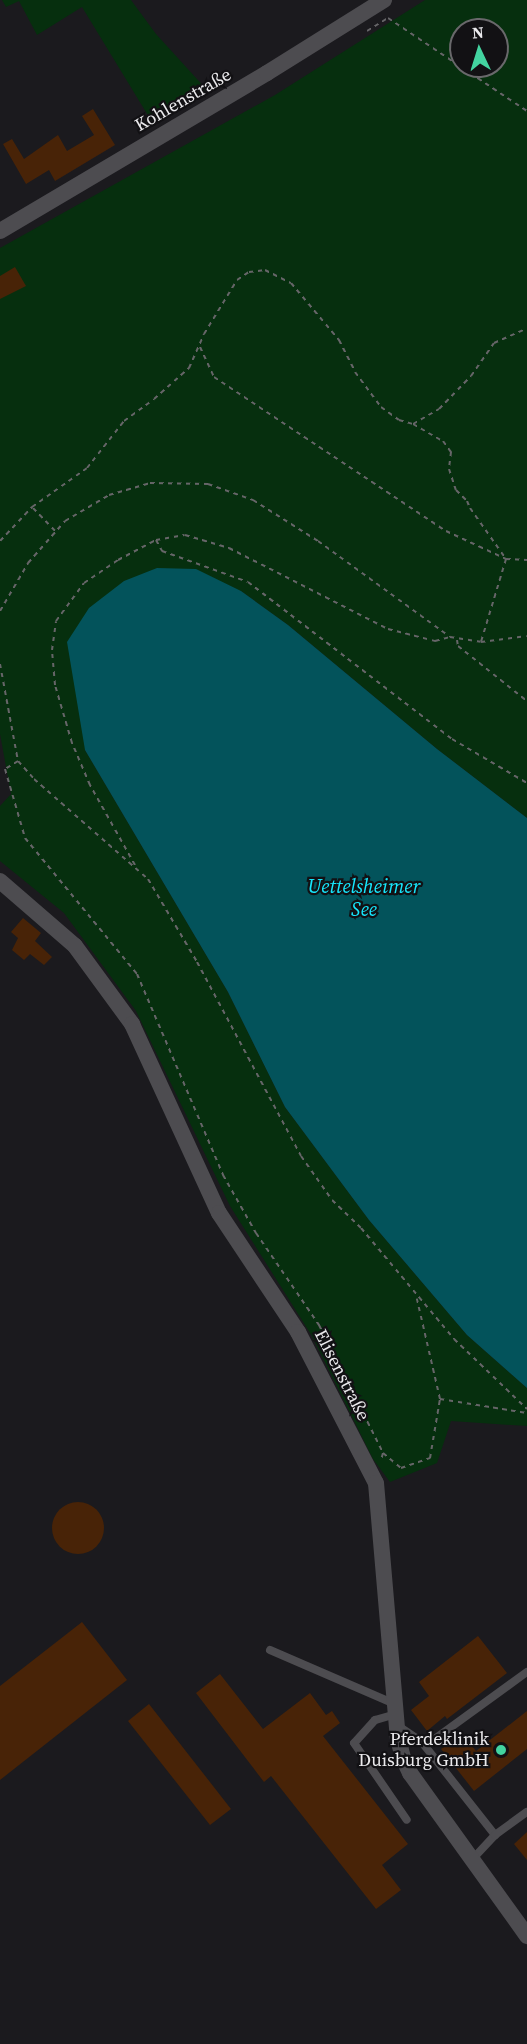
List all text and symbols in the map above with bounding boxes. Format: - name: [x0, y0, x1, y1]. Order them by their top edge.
- north arrow: [449, 18, 509, 78]
- text: N: [471, 21, 484, 43]
- street label: Kohlenstraße: [131, 64, 235, 136]
- water label: Uettelsheimer See: [308, 875, 420, 922]
- street label: Elisenstraße: [310, 1326, 374, 1424]
- place label: Pferdeklinik Duisburg GmbH: [358, 1729, 489, 1772]
- marker: Pferdeklinik Duisburg GmbH: [494, 1743, 508, 1757]

